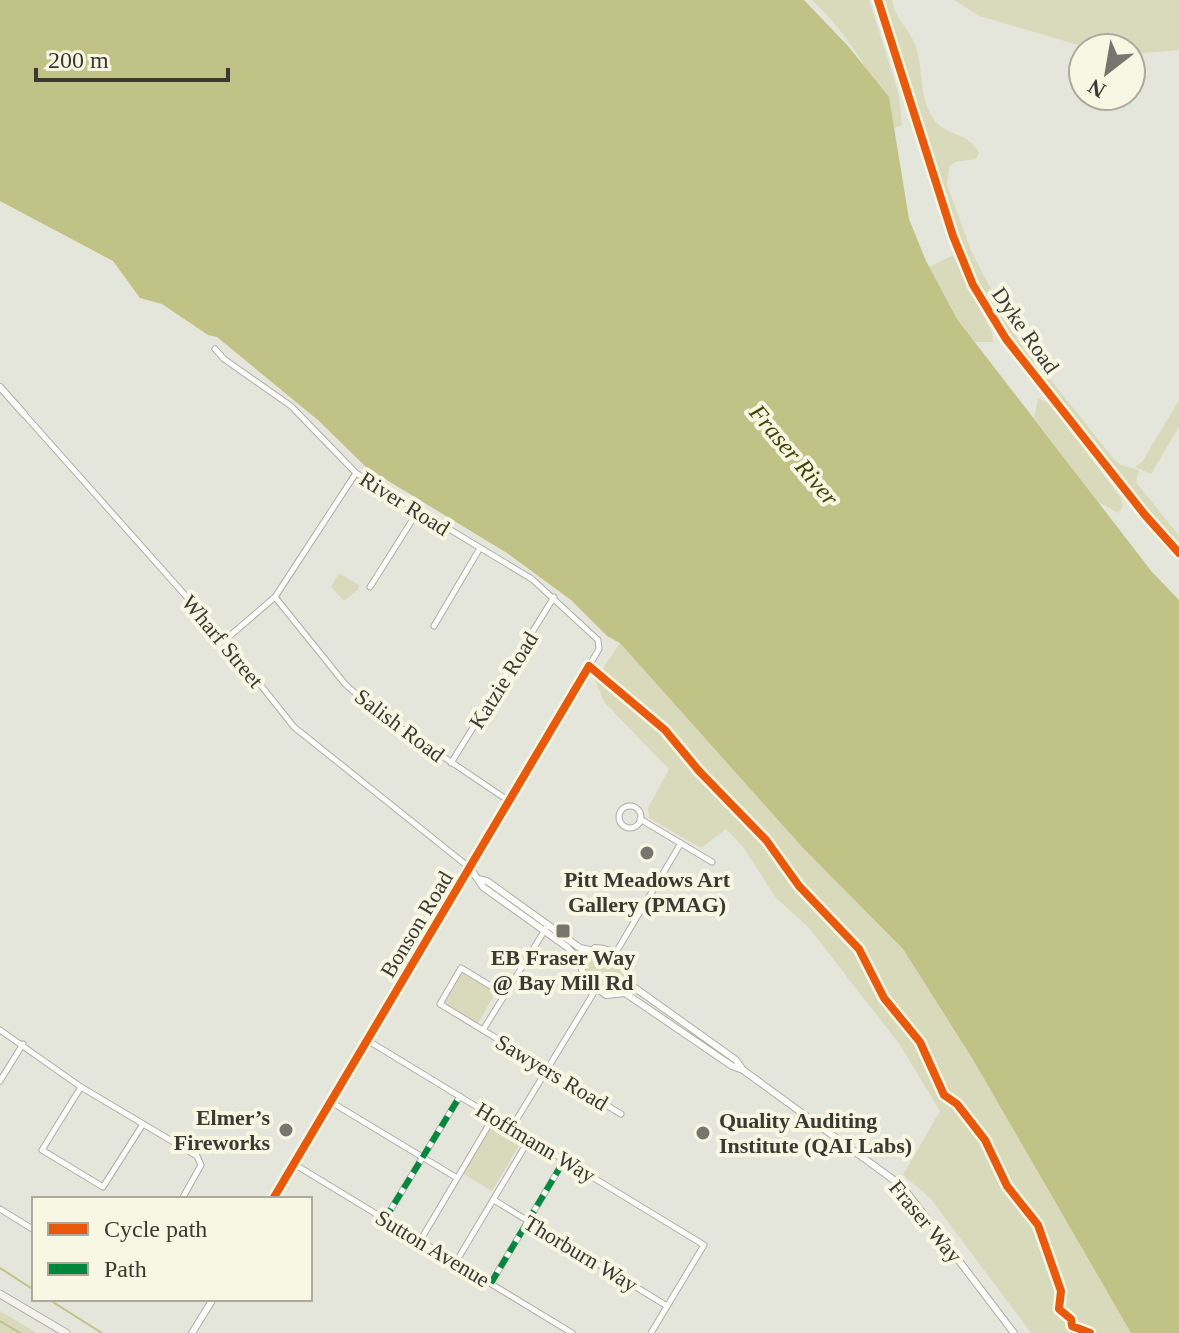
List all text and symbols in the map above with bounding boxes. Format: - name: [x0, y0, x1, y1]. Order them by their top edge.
- scale bar: [36, 32, 228, 82]
- north arrow: [1067, 32, 1147, 112]
- text: 200 m: [48, 47, 109, 73]
- text: N: [1084, 74, 1110, 104]
- street label: Dyke Road: [987, 282, 1064, 378]
- water label: Fraser River: [744, 399, 844, 511]
- street label: River Road: [355, 466, 454, 541]
- street label: Wharf Street: [177, 590, 269, 693]
- street label: Katzie Road: [464, 627, 543, 733]
- street label: Salish Road: [350, 684, 449, 767]
- marker: Pitt Meadows Art Gallery (PMAG): [638, 844, 656, 862]
- street label: Bonson Road: [375, 867, 458, 982]
- place label: Pitt Meadows Art Gallery (PMAG): [564, 867, 731, 917]
- marker: EB Fraser Way @ Bay Mill Rd: [554, 922, 572, 940]
- place label: EB Fraser Way @ Bay Mill Rd: [491, 945, 635, 995]
- street label: Sawyers Road: [491, 1029, 612, 1116]
- street label: Hoffmann Way: [471, 1097, 600, 1188]
- place label: Elmer’s Fireworks: [174, 1105, 270, 1155]
- place label: Quality Auditing Institute (QAI Labs): [719, 1108, 912, 1158]
- marker: Elmer’s Fireworks: [277, 1121, 295, 1139]
- marker: Quality Auditing Institute (QAI Labs): [694, 1124, 712, 1142]
- street label: Fraser Way: [884, 1175, 967, 1268]
- legend: [32, 1197, 312, 1301]
- street label: Sutton Avenue: [371, 1205, 494, 1292]
- street label: Thorburn Way: [519, 1210, 642, 1297]
- text: Cycle path: [104, 1216, 207, 1242]
- text: Path: [104, 1256, 147, 1282]

